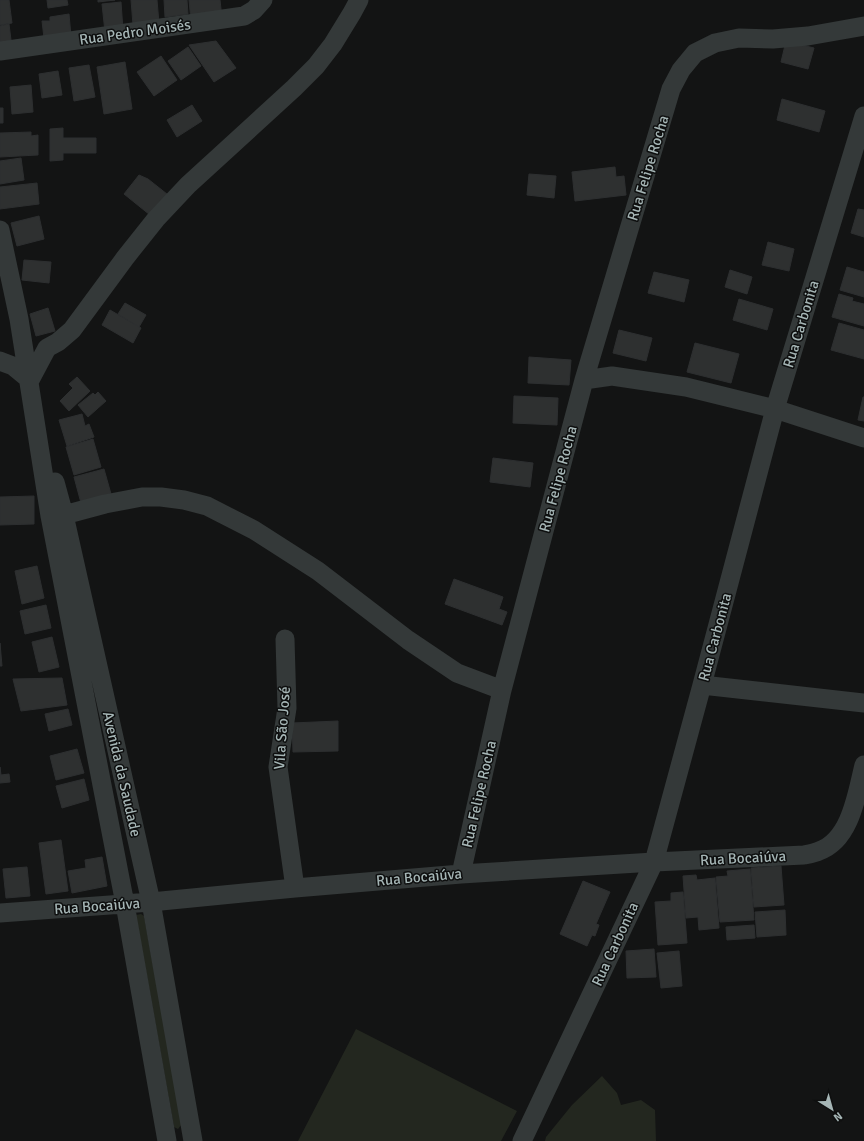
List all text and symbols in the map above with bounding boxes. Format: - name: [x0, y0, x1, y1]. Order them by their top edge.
- street label: Rua Pedro Moisés: [78, 15, 192, 49]
- street label: Rua Felipe Rocha: [623, 113, 673, 223]
- street label: Rua Carbonita: [779, 278, 823, 370]
- street label: Rua Felipe Rocha: [535, 424, 581, 534]
- street label: Rua Carbonita: [695, 591, 735, 683]
- street label: Vila São José: [270, 686, 294, 770]
- street label: Avenida da Saudade: [99, 710, 145, 838]
- street label: Rua Felipe Rocha: [458, 739, 500, 849]
- street label: Rua Bocaiúva: [700, 847, 786, 869]
- street label: Rua Bocaiúva: [375, 864, 463, 890]
- street label: Rua Bocaiúva: [53, 894, 141, 918]
- street label: Rua Carbonita: [588, 899, 642, 989]
- north arrow: [812, 1089, 852, 1129]
- text: N: [831, 1109, 845, 1124]

